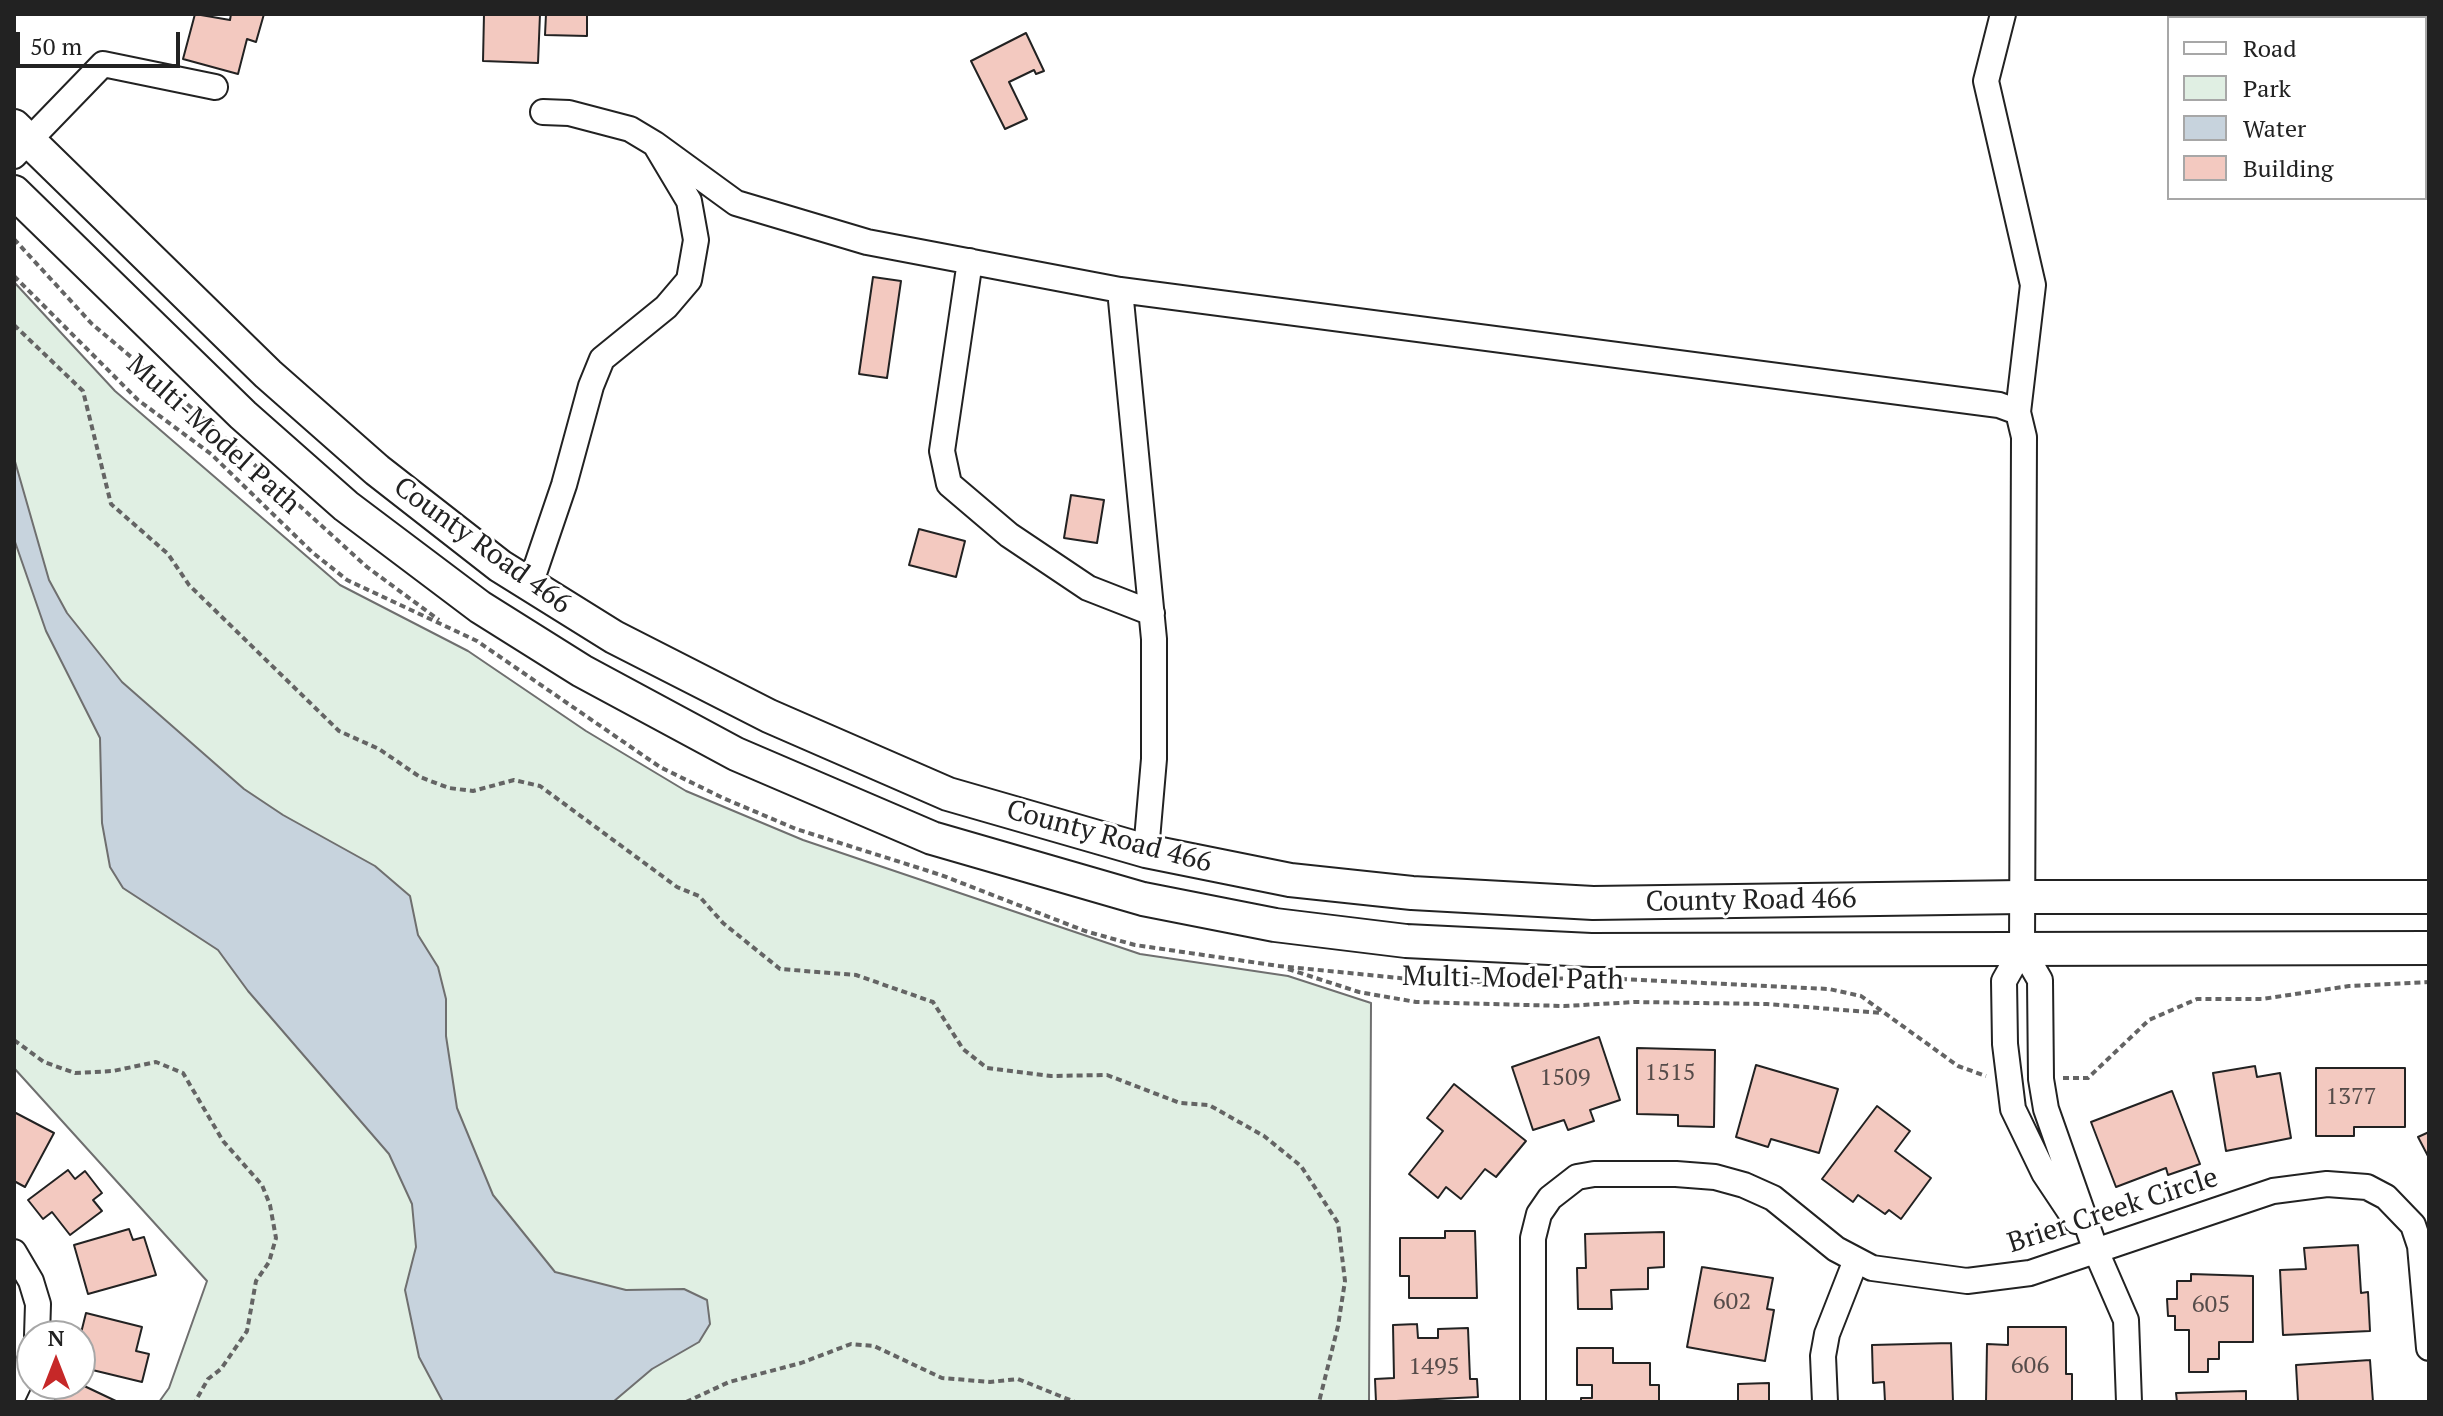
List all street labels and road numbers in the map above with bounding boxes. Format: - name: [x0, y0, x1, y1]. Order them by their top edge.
- street label: Multi-Model Path: [119, 348, 307, 522]
- street label: County Road 466: [387, 470, 577, 622]
- street label: County Road 466: [1003, 793, 1215, 881]
- street label: County Road 466: [1645, 882, 1857, 920]
- street label: Multi-Model Path: [1402, 960, 1624, 998]
- street label: Brier Creek Circle: [2004, 1161, 2222, 1261]

